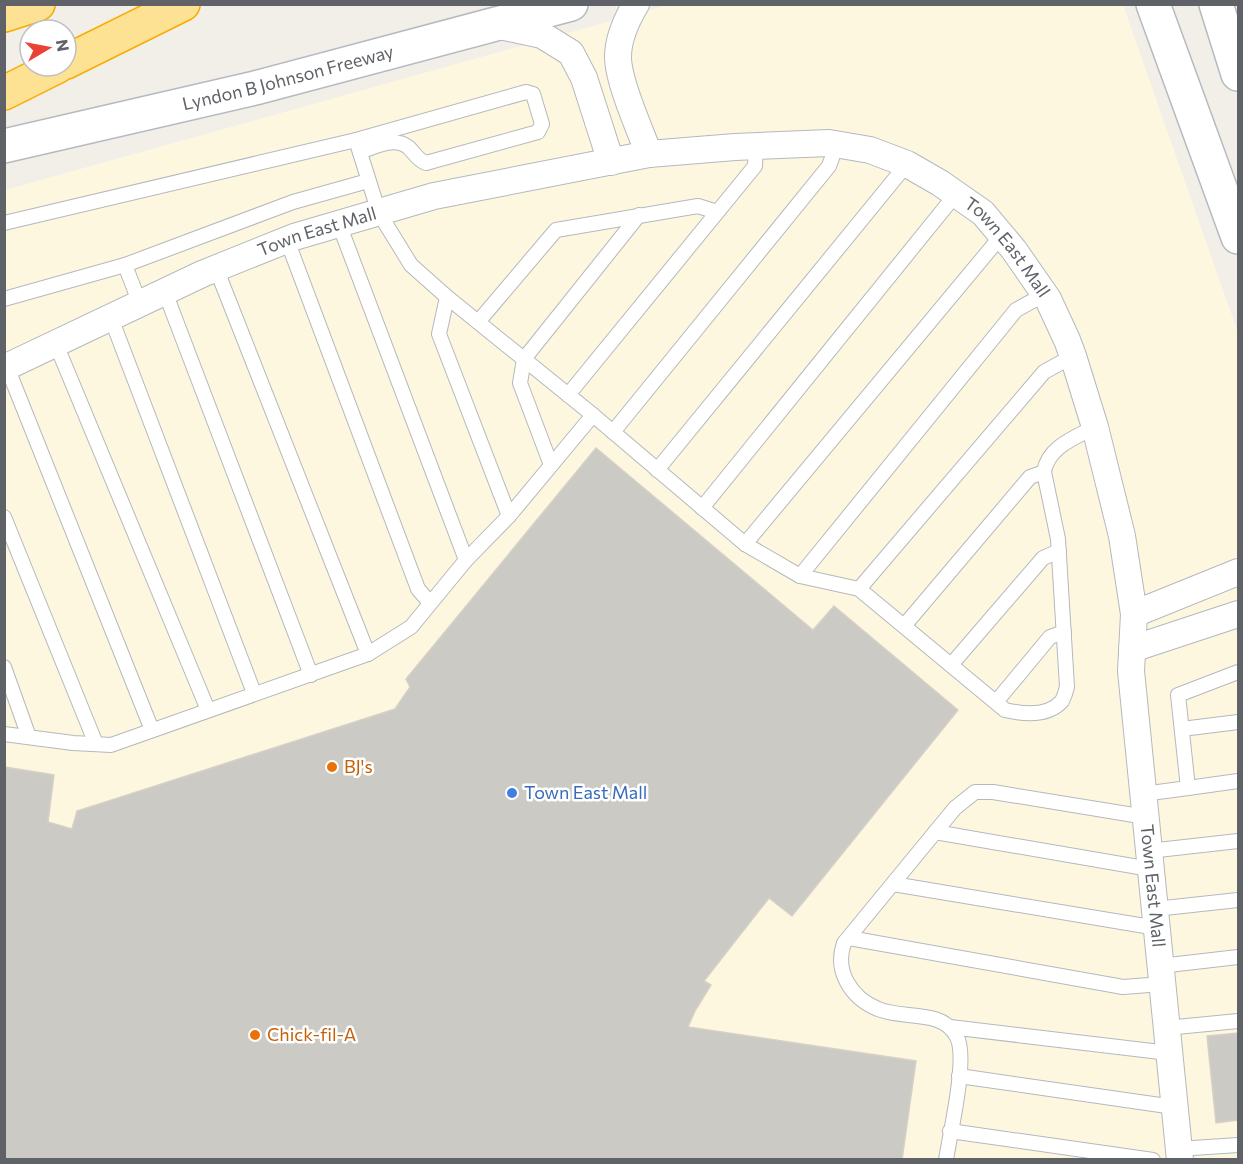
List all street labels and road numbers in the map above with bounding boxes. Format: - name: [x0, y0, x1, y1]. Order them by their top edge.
- street label: Lyndon B Johnson Freeway: [180, 40, 396, 114]
- street label: Town East Mall: [961, 192, 1055, 301]
- street label: Town East Mall: [254, 201, 379, 260]
- street label: Town East Mall: [1136, 823, 1171, 948]

